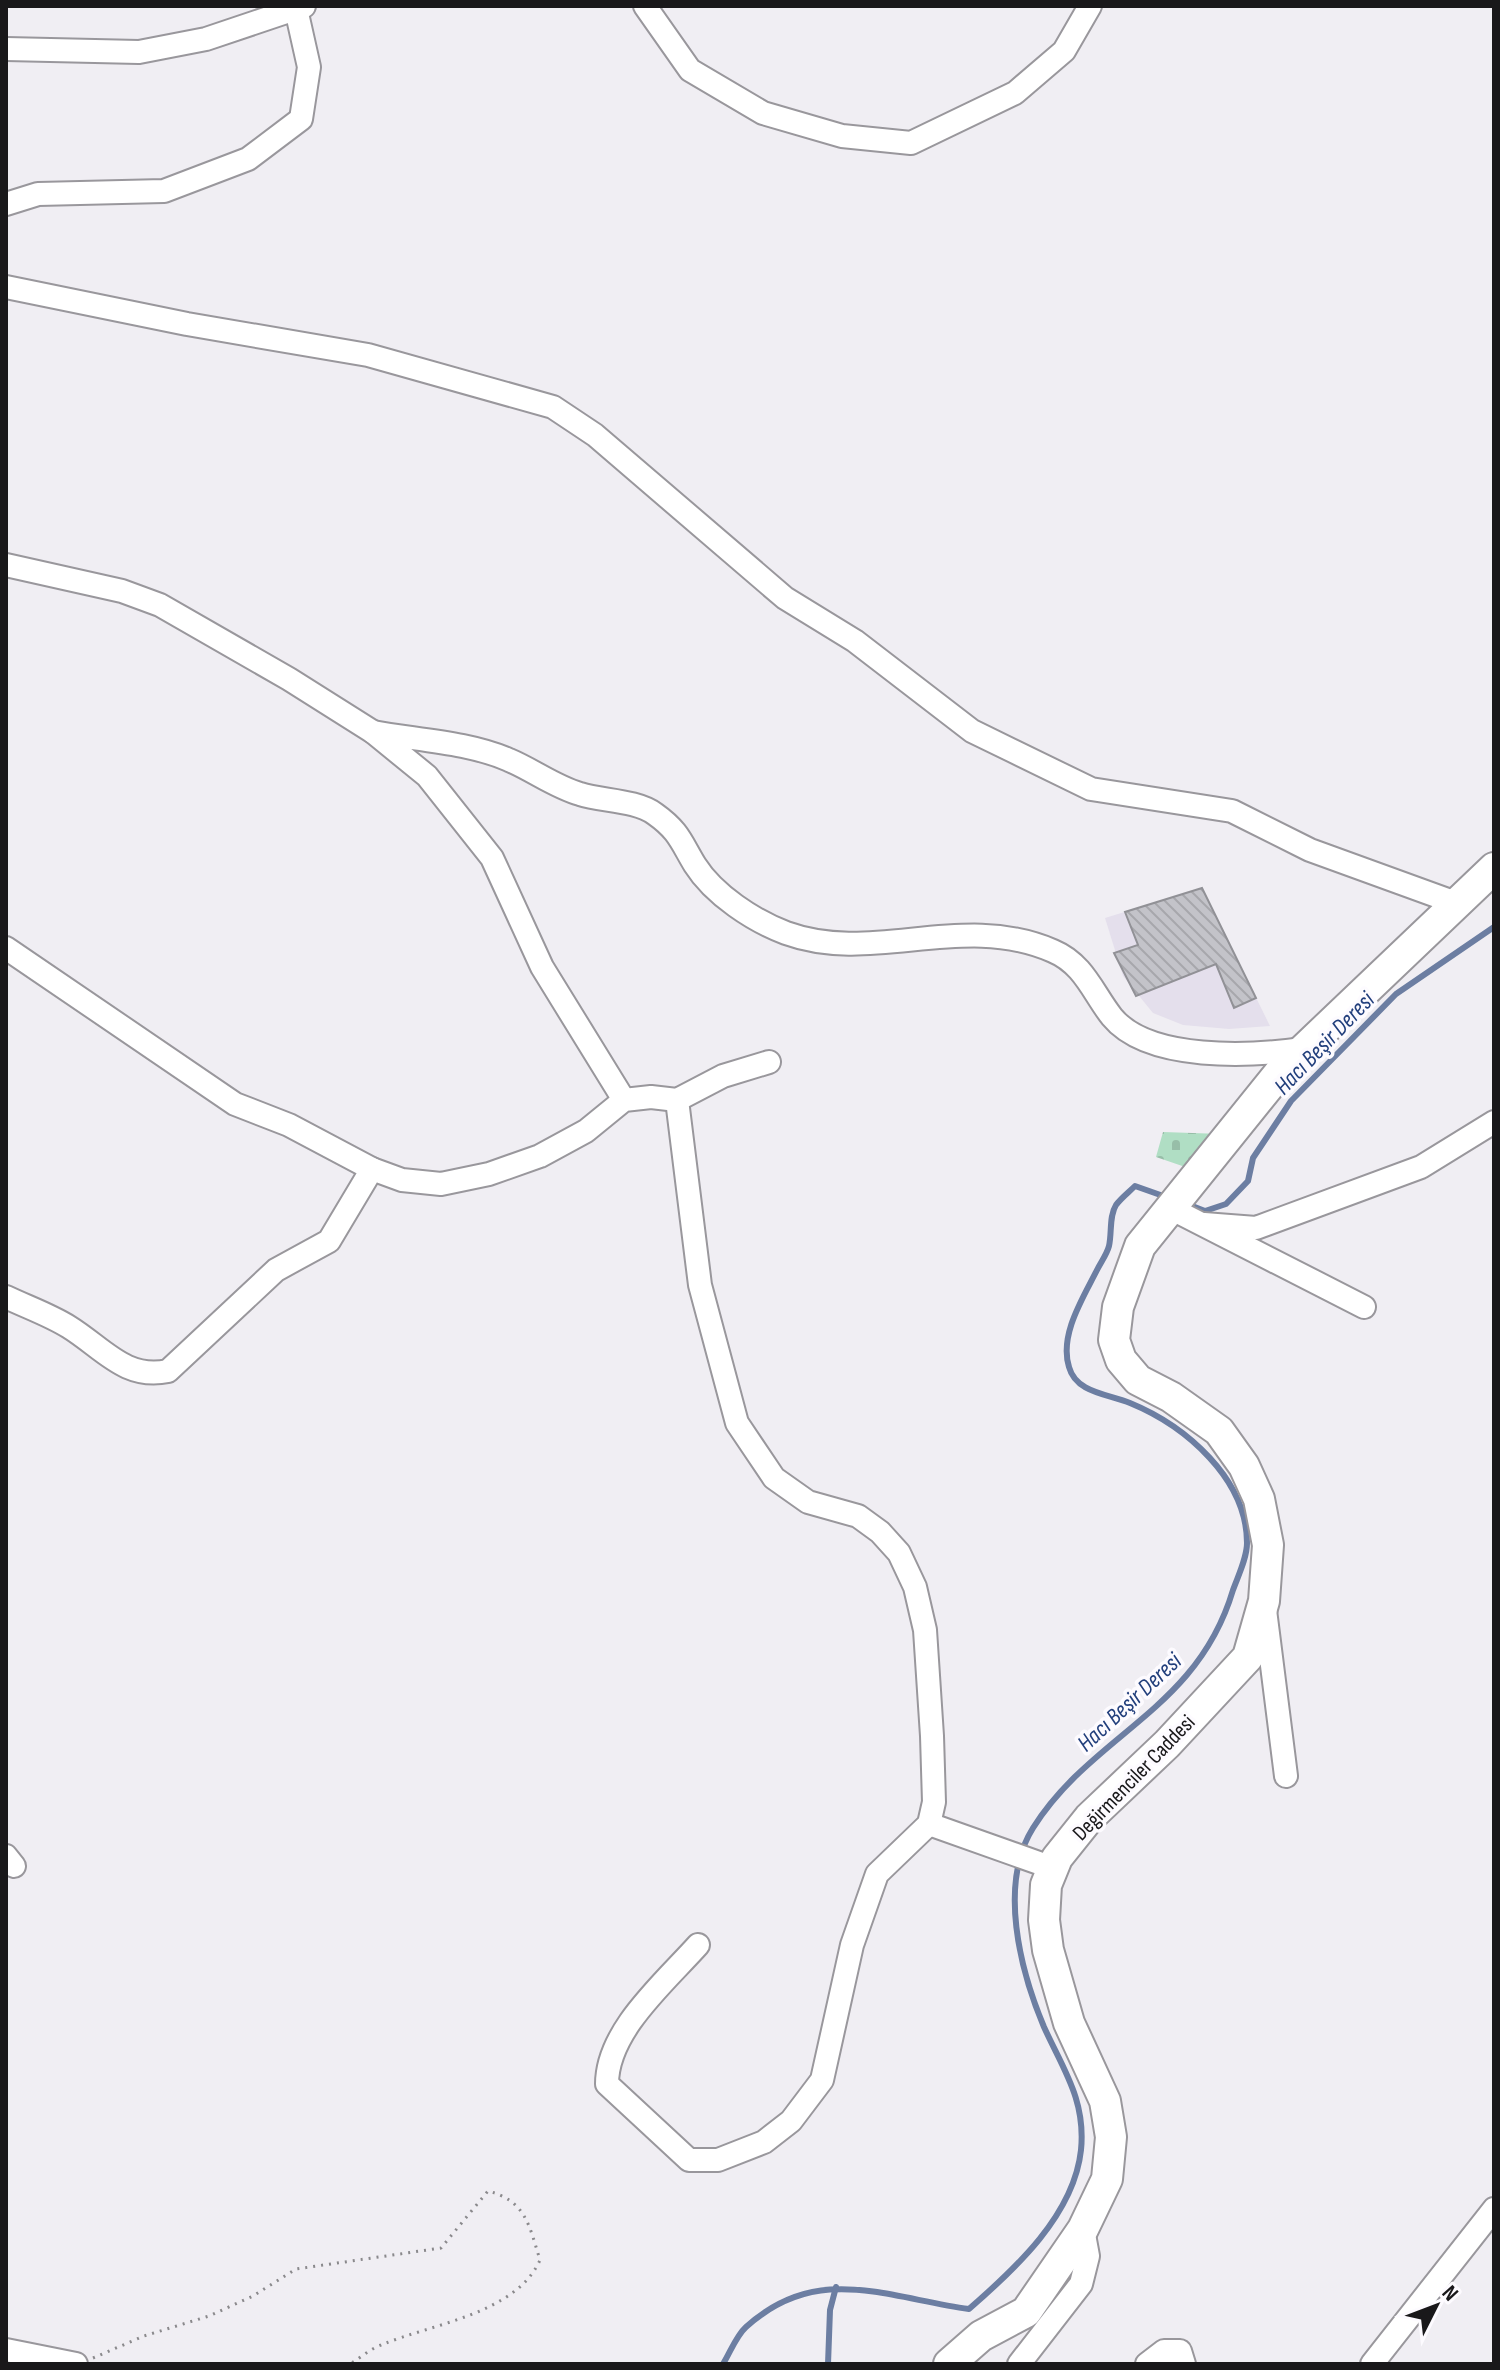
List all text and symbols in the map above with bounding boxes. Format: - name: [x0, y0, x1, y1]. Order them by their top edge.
- water label: Hacı Beşir Deresi: [1268, 985, 1381, 1101]
- water label: Hacı Beşir Deresi: [1071, 1646, 1188, 1758]
- street label: Değirmenciler Caddesi: [1067, 1709, 1201, 1847]
- north arrow: [1396, 2266, 1476, 2346]
- text: N: [1436, 2280, 1464, 2307]

